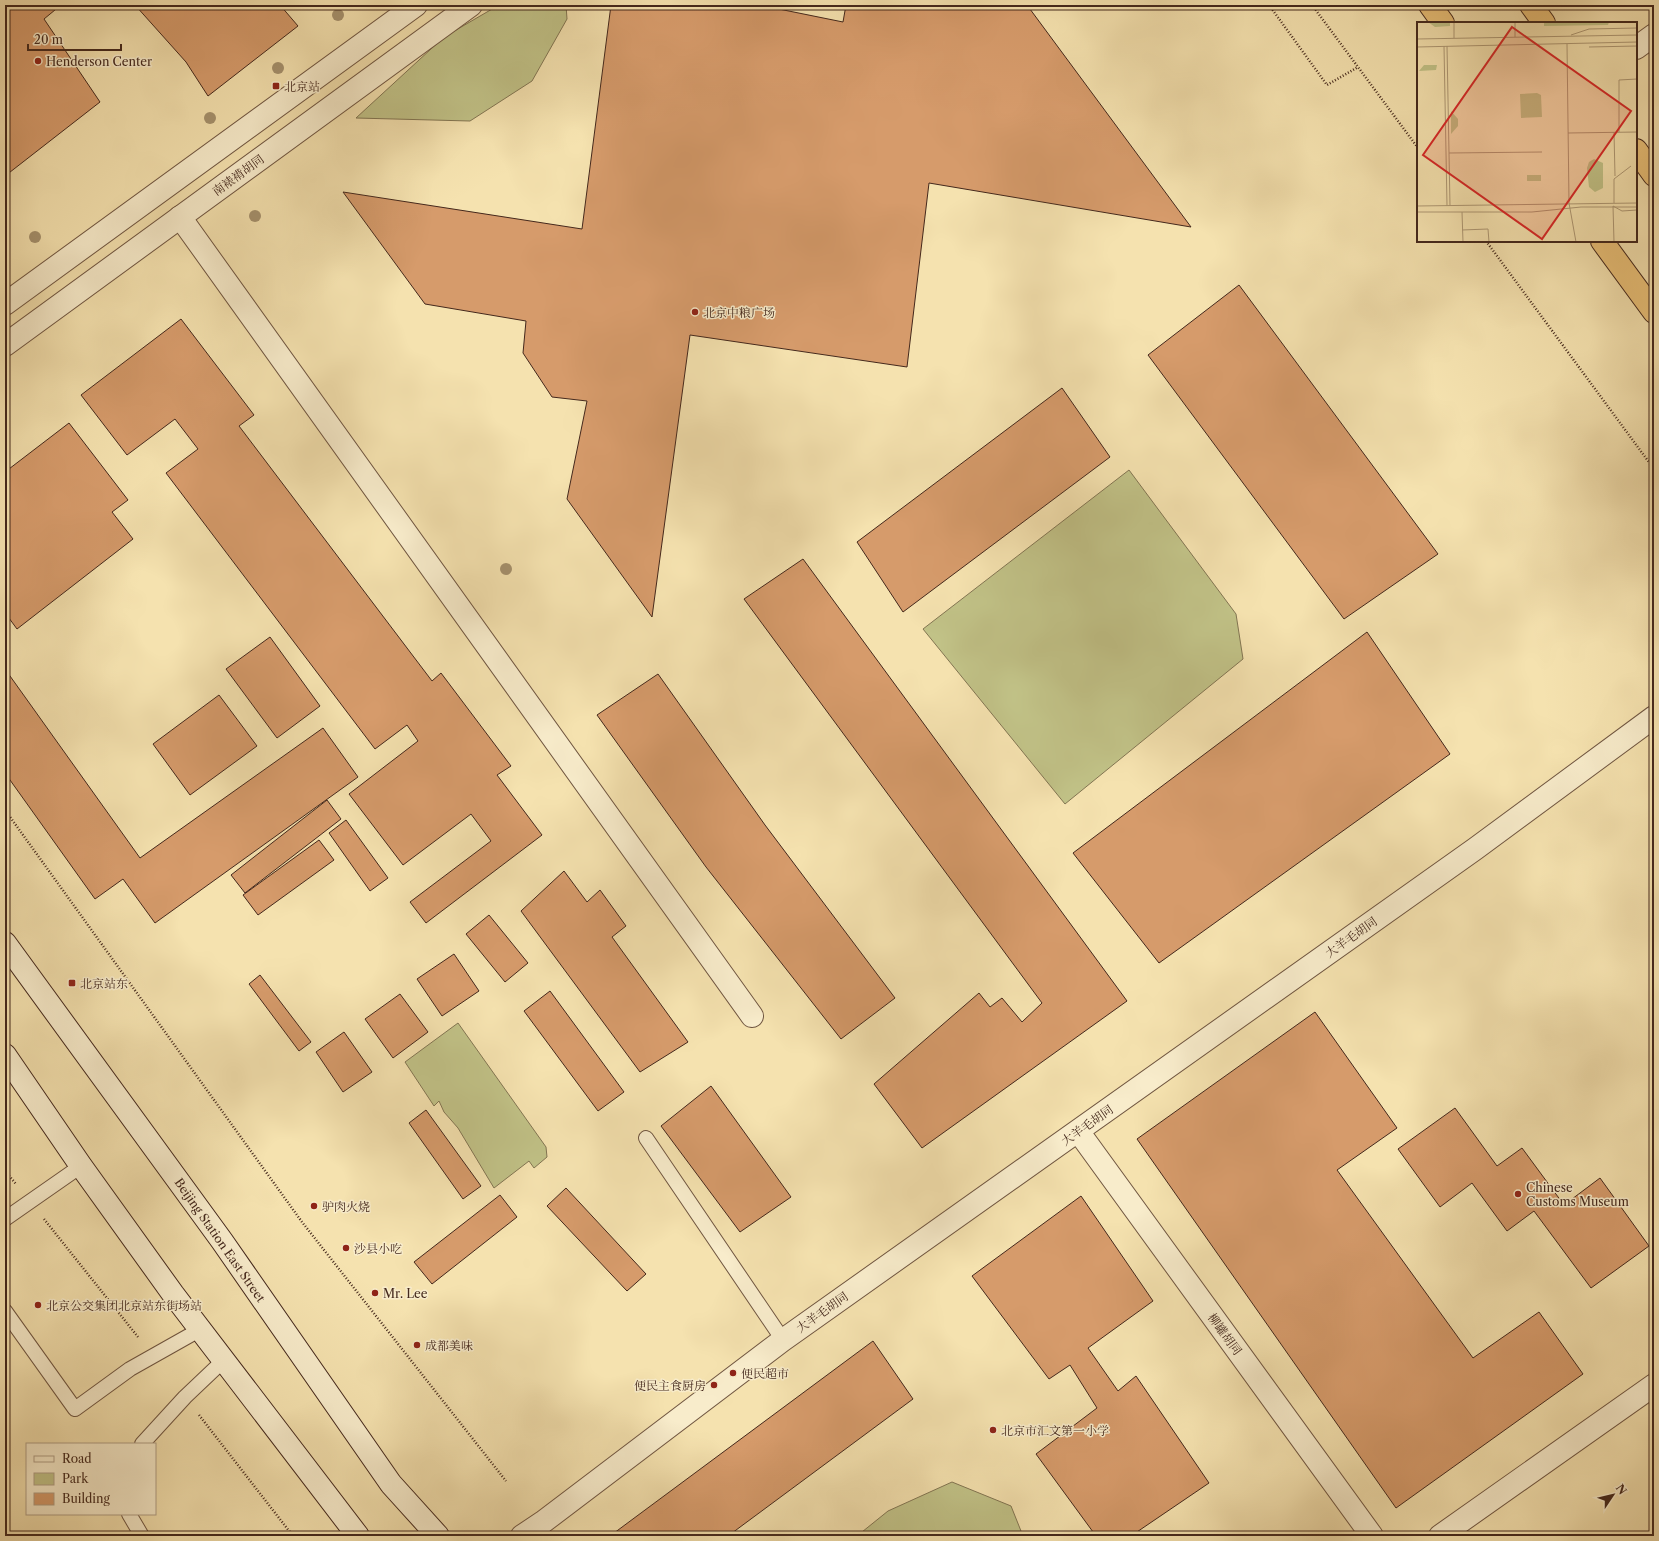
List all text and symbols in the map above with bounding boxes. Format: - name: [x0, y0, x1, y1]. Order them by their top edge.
- inset map: [1417, 22, 1637, 242]
- scale bar: [28, 26, 121, 52]
- text: 20 m: [34, 32, 63, 47]
- place label: Henderson Center: [46, 54, 152, 69]
- marker: Henderson Center: [33, 56, 43, 66]
- place label: 北京站: [284, 79, 320, 94]
- marker: 北京站: [271, 81, 281, 91]
- street label: 南裱褙胡同: [209, 151, 267, 199]
- place label: 北京中粮广场: [703, 305, 775, 320]
- marker: 北京中粮广场: [690, 307, 700, 317]
- street label: 大羊毛胡同: [1322, 914, 1380, 960]
- place label: 北京站东: [80, 976, 128, 991]
- marker: 北京站东: [67, 978, 77, 988]
- street label: 大羊毛胡同: [1058, 1102, 1116, 1148]
- street label: Beijing Station East Street: [171, 1175, 269, 1305]
- place label: Chinese Customs Museum: [1526, 1180, 1629, 1209]
- marker: Chinese Customs Museum: [1513, 1189, 1523, 1199]
- place label: 驴肉火烧: [322, 1199, 370, 1214]
- marker: 驴肉火烧: [309, 1201, 319, 1211]
- place label: 沙县小吃: [354, 1241, 402, 1256]
- marker: 沙县小吃: [341, 1243, 351, 1253]
- place label: Mr. Lee: [383, 1286, 428, 1301]
- marker: Mr. Lee: [370, 1288, 380, 1298]
- street label: 大羊毛胡同: [793, 1289, 851, 1335]
- place label: 北京公交集团北京站东街场站: [46, 1298, 202, 1313]
- marker: 北京公交集团北京站东街场站: [33, 1300, 43, 1310]
- street label: 柳罐胡同: [1205, 1310, 1245, 1358]
- place label: 成都美味: [425, 1338, 473, 1353]
- marker: 成都美味: [412, 1340, 422, 1350]
- place label: 便民超市: [741, 1366, 789, 1381]
- marker: 便民超市: [728, 1368, 738, 1378]
- place label: 便民主食厨房: [634, 1378, 706, 1393]
- marker: 便民主食厨房: [709, 1380, 719, 1390]
- place label: 北京市汇文第一小学: [1001, 1423, 1109, 1438]
- marker: 北京市汇文第一小学: [988, 1425, 998, 1435]
- legend: [26, 1443, 156, 1515]
- text: Road: [62, 1451, 92, 1466]
- text: Park: [62, 1471, 89, 1486]
- north arrow: [1593, 1475, 1633, 1515]
- text: N: [1613, 1481, 1630, 1498]
- text: Building: [62, 1491, 110, 1506]

